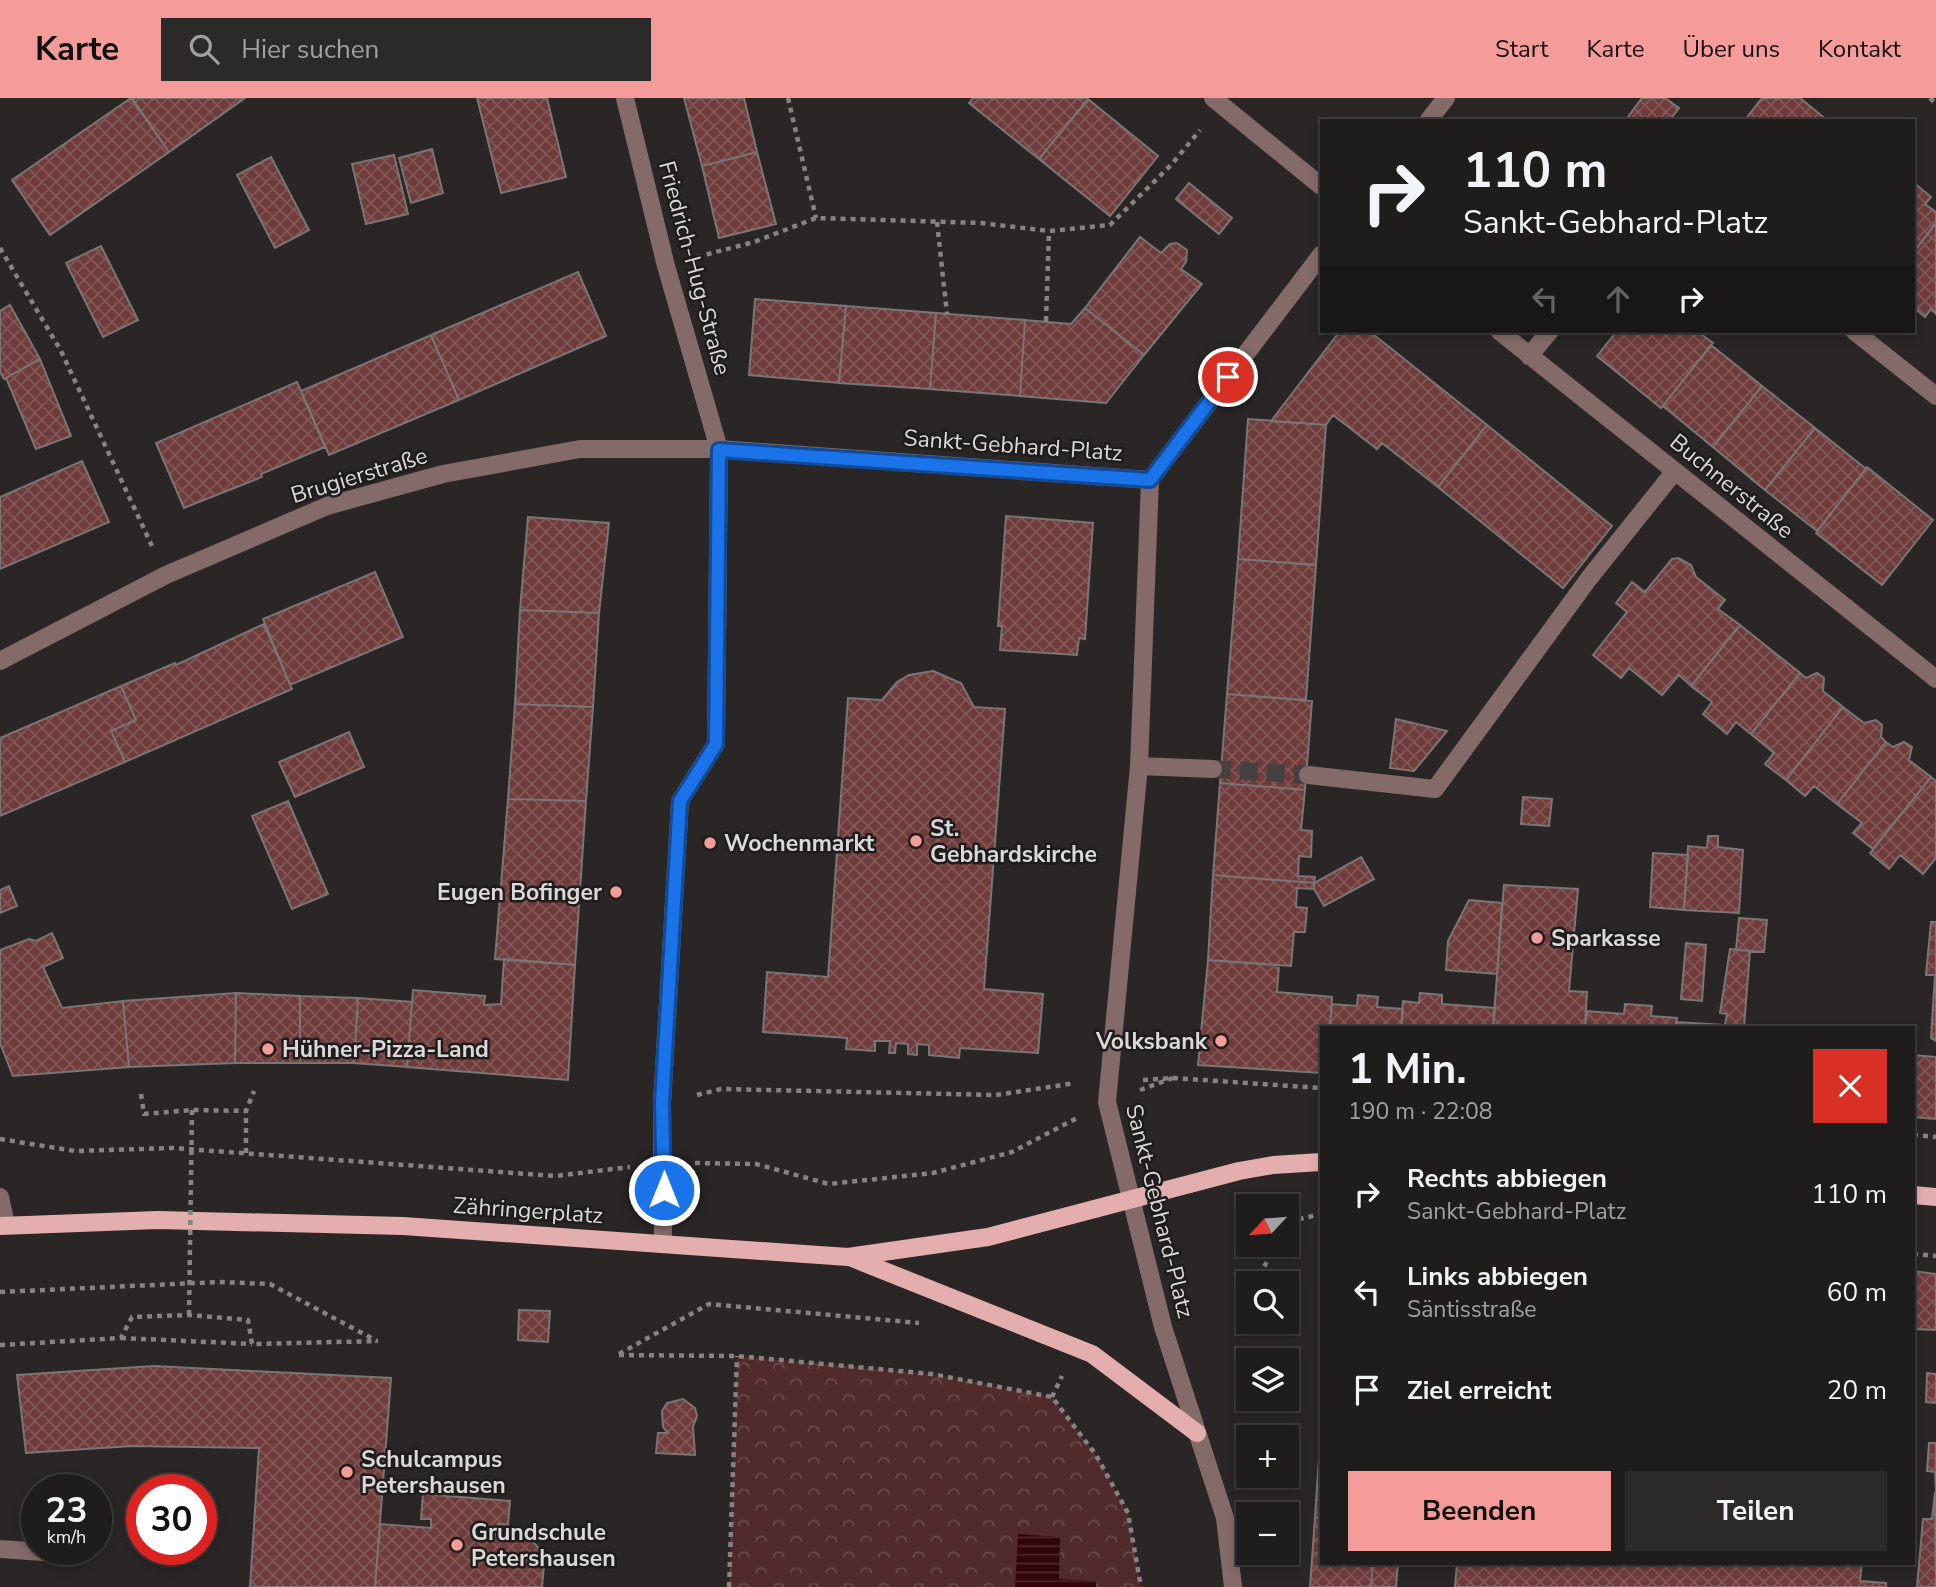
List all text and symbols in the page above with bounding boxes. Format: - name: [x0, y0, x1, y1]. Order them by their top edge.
- search box: [161, 18, 651, 81]
- text: Karte: [35, 27, 119, 72]
- icon: search: [185, 30, 223, 68]
- text: Hier suchen: [241, 32, 379, 67]
- text: Start: [1495, 33, 1548, 65]
- text: Karte: [1586, 33, 1644, 65]
- text: Über uns: [1682, 33, 1780, 65]
- text: Kontakt: [1818, 33, 1901, 65]
- text: 110 m: [1463, 137, 1607, 204]
- icon: right: [1348, 147, 1439, 238]
- street label: Friedrich-Hug-Straße: [651, 158, 738, 379]
- text: Sankt-Gebhard-Platz: [1463, 201, 1768, 244]
- icon: left: [1526, 280, 1564, 318]
- icon: ahead: [1599, 280, 1637, 318]
- icon: right: [1672, 280, 1710, 318]
- pin: [1198, 347, 1258, 407]
- icon: arrive: [1209, 358, 1247, 396]
- street label: Sankt-Gebhard-Platz: [903, 422, 1123, 469]
- street label: Buchnerstraße: [1663, 427, 1800, 546]
- street label: Brugierstraße: [287, 440, 431, 511]
- place label: St. Gebhardskirche: [930, 813, 1097, 870]
- place label: Wochenmarkt: [724, 828, 874, 859]
- marker: St. Gebhardskirche: [908, 833, 924, 849]
- marker: Wochenmarkt: [702, 835, 718, 851]
- place label: Eugen Bofinger: [437, 877, 602, 908]
- marker: Eugen Bofinger: [608, 884, 624, 900]
- place label: Sparkasse: [1551, 923, 1661, 954]
- marker: Sparkasse: [1529, 930, 1545, 946]
- place label: Volksbank: [1095, 1026, 1208, 1057]
- marker: Volksbank: [1213, 1033, 1229, 1049]
- place label: Hühner-Pizza-Land: [282, 1034, 489, 1065]
- marker: Hühner-Pizza-Land: [260, 1041, 276, 1057]
- text: 1 Min.: [1348, 1041, 1467, 1098]
- button: close: [1813, 1049, 1887, 1123]
- text: 190 m · 22:08: [1348, 1096, 1493, 1127]
- street label: Sankt-Gebhard-Platz: [1118, 1101, 1201, 1321]
- position arrow: [627, 1153, 701, 1227]
- text: Rechts abbiegen: [1407, 1161, 1607, 1196]
- icon: right: [1348, 1175, 1386, 1213]
- text: 110 m: [1811, 1177, 1887, 1212]
- street label: Zähringerplatz: [452, 1190, 604, 1231]
- north arrow: [1236, 1194, 1298, 1256]
- map controls: [1236, 1194, 1299, 1565]
- text: Sankt-Gebhard-Platz: [1407, 1196, 1626, 1227]
- text: Links abbiegen: [1407, 1259, 1588, 1294]
- button: search: [1236, 1271, 1299, 1334]
- icon: left: [1348, 1273, 1386, 1311]
- text: 60 m: [1827, 1275, 1887, 1310]
- text: Säntisstraße: [1407, 1294, 1537, 1325]
- button: layers: [1236, 1348, 1299, 1411]
- icon: arrive: [1348, 1371, 1386, 1409]
- text: Ziel erreicht: [1407, 1373, 1551, 1408]
- text: 20 m: [1827, 1373, 1887, 1408]
- button: +: [1236, 1425, 1299, 1488]
- place label: Schulcampus Petershausen: [361, 1444, 506, 1501]
- marker: Schulcampus Petershausen: [339, 1464, 355, 1480]
- button: Beenden: [1348, 1471, 1611, 1551]
- button: Teilen: [1625, 1471, 1887, 1551]
- speed limit sign: 30: [126, 1474, 217, 1565]
- text: 23: [45, 1487, 88, 1534]
- button: −: [1236, 1502, 1299, 1565]
- place label: Grundschule Petershausen: [471, 1517, 616, 1574]
- text: km/h: [47, 1525, 86, 1549]
- marker: Grundschule Petershausen: [449, 1537, 465, 1553]

